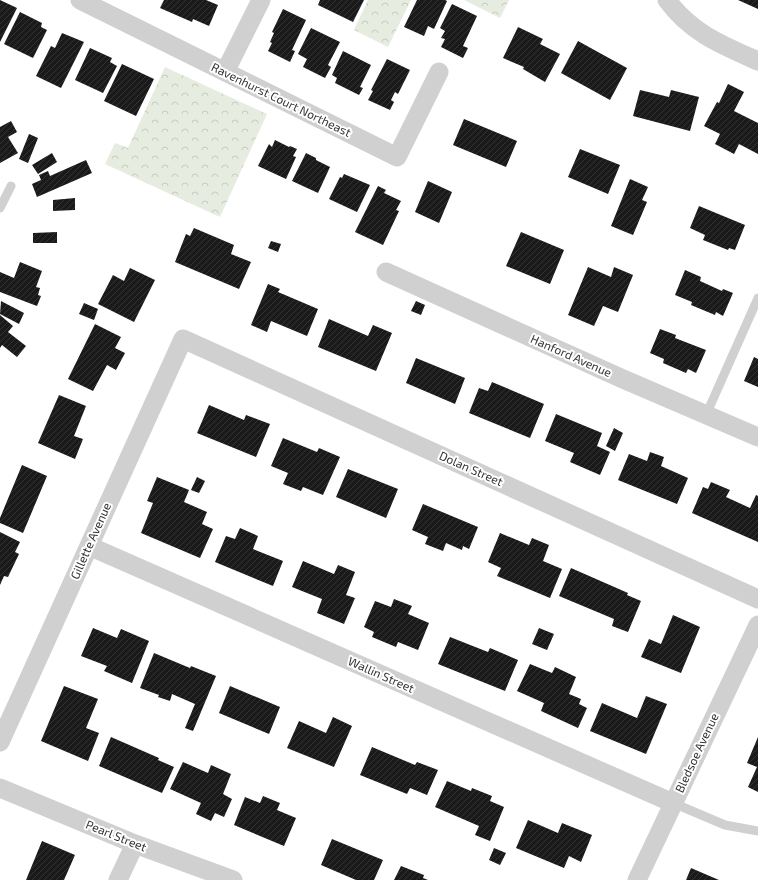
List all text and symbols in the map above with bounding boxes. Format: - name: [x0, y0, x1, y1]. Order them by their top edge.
- street label: Ravenhurst Court Northeast: [209, 59, 354, 139]
- street label: Hanford Avenue: [529, 331, 614, 379]
- street label: Dolan Street: [438, 448, 506, 488]
- street label: Gillette Avenue: [67, 500, 113, 581]
- street label: Wallin Street: [346, 653, 417, 695]
- street label: Bledsoe Avenue: [672, 711, 721, 795]
- street label: Pearl Street: [84, 817, 149, 854]

